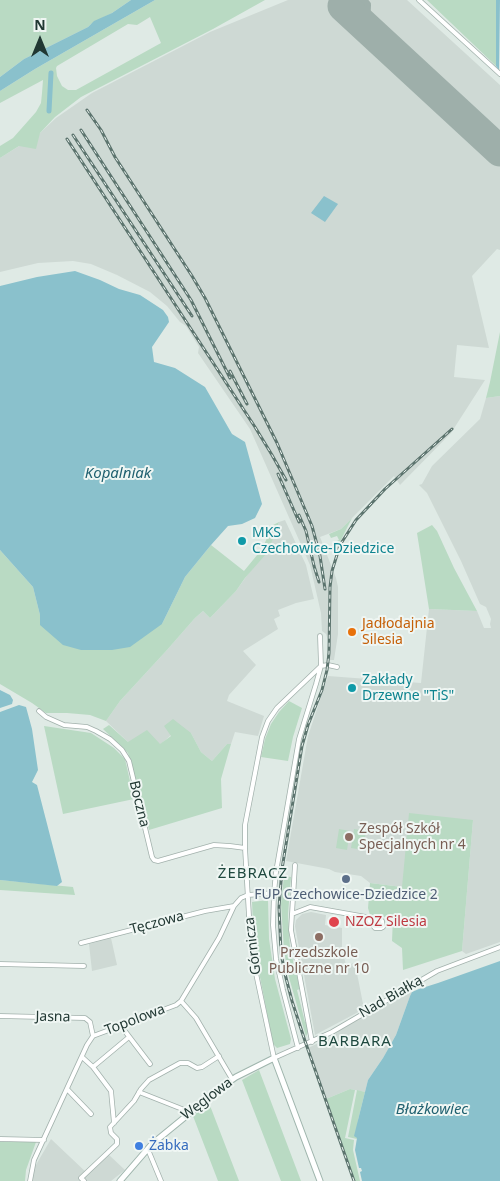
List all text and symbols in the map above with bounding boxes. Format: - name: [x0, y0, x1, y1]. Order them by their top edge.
- north arrow: [15, 15, 65, 65]
- text: N: [34, 15, 46, 34]
- water label: Kopalniak: [85, 465, 151, 483]
- place label: MKS Czechowice-Dziedzice: [252, 525, 394, 558]
- marker: MKS Czechowice-Dziedzice: [236, 535, 248, 547]
- place label: Jadłodajnia Silesia: [362, 616, 435, 648]
- marker: Jadłodajnia Silesia: [346, 626, 358, 638]
- place label: Zakłady Drzewne "TiS": [362, 672, 454, 704]
- marker: Zakłady Drzewne "TiS": [346, 682, 358, 694]
- street label: Boczna: [125, 779, 153, 829]
- place label: Zespół Szkół Specjalnych nr 4: [359, 821, 466, 854]
- marker: Zespół Szkół Specjalnych nr 4: [343, 831, 355, 843]
- district label: ŻEBRACZ: [217, 865, 289, 883]
- marker: FUP Czechowice-Dziedzice 2: [340, 873, 352, 885]
- place label: FUP Czechowice-Dziedzice 2: [254, 887, 438, 903]
- street label: Tęczowa: [128, 908, 186, 938]
- place label: NZOZ Silesia: [345, 914, 427, 930]
- marker: NZOZ Silesia: [327, 915, 341, 929]
- street label: Górnicza: [241, 916, 265, 976]
- marker: Przedszkole Publiczne nr 10: [313, 931, 325, 943]
- place label: Przedszkole Publiczne nr 10: [269, 945, 369, 978]
- street label: Nad Białką: [356, 972, 426, 1022]
- street label: Topolowa: [103, 1001, 167, 1039]
- street label: Jasna: [35, 1008, 71, 1026]
- district label: BARBARA: [317, 1033, 393, 1051]
- street label: Węglowa: [178, 1074, 236, 1124]
- water label: Błażkowiec: [396, 1101, 468, 1119]
- place label: Żabka: [149, 1138, 189, 1154]
- marker: Żabka: [133, 1140, 145, 1152]

